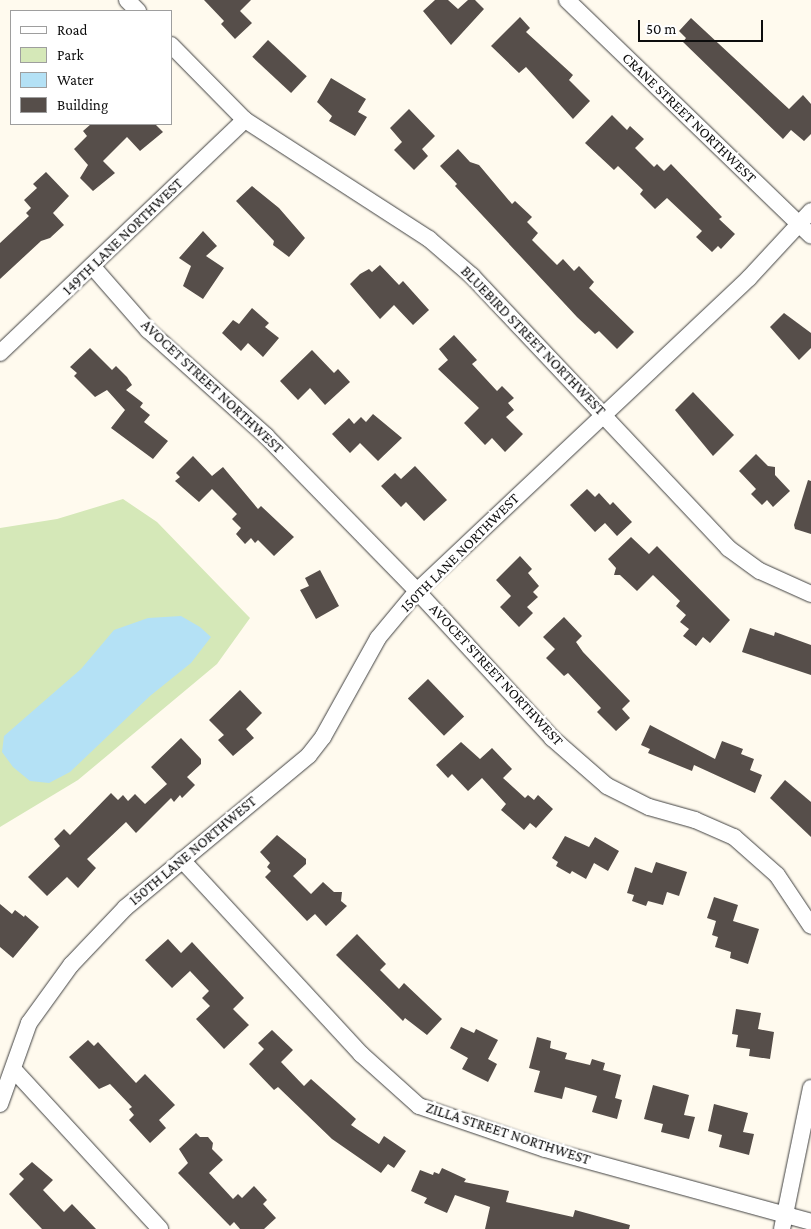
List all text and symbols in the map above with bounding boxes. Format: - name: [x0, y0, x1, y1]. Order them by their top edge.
- legend: [10, 10, 172, 125]
- scale bar: [641, 10, 766, 42]
- text: 50 m: [646, 21, 676, 37]
- text: Road: [57, 22, 87, 38]
- text: Park: [57, 47, 84, 63]
- street label: CRANE STREET NORTHWEST: [618, 49, 760, 187]
- text: Water: [57, 72, 94, 88]
- text: Building: [57, 97, 108, 113]
- street label: 149TH LANE NORTHWEST: [59, 175, 187, 299]
- street label: BLUEBIRD STREET NORTHWEST: [457, 262, 609, 420]
- street label: AVOCET STREET NORTHWEST: [137, 316, 287, 458]
- street label: 150TH LANE NORTHWEST: [397, 490, 523, 616]
- street label: AVOCET STREET NORTHWEST: [425, 600, 567, 750]
- street label: 150TH LANE NORTHWEST: [126, 792, 260, 910]
- street label: ZILLA STREET NORTHWEST: [423, 1099, 593, 1169]

